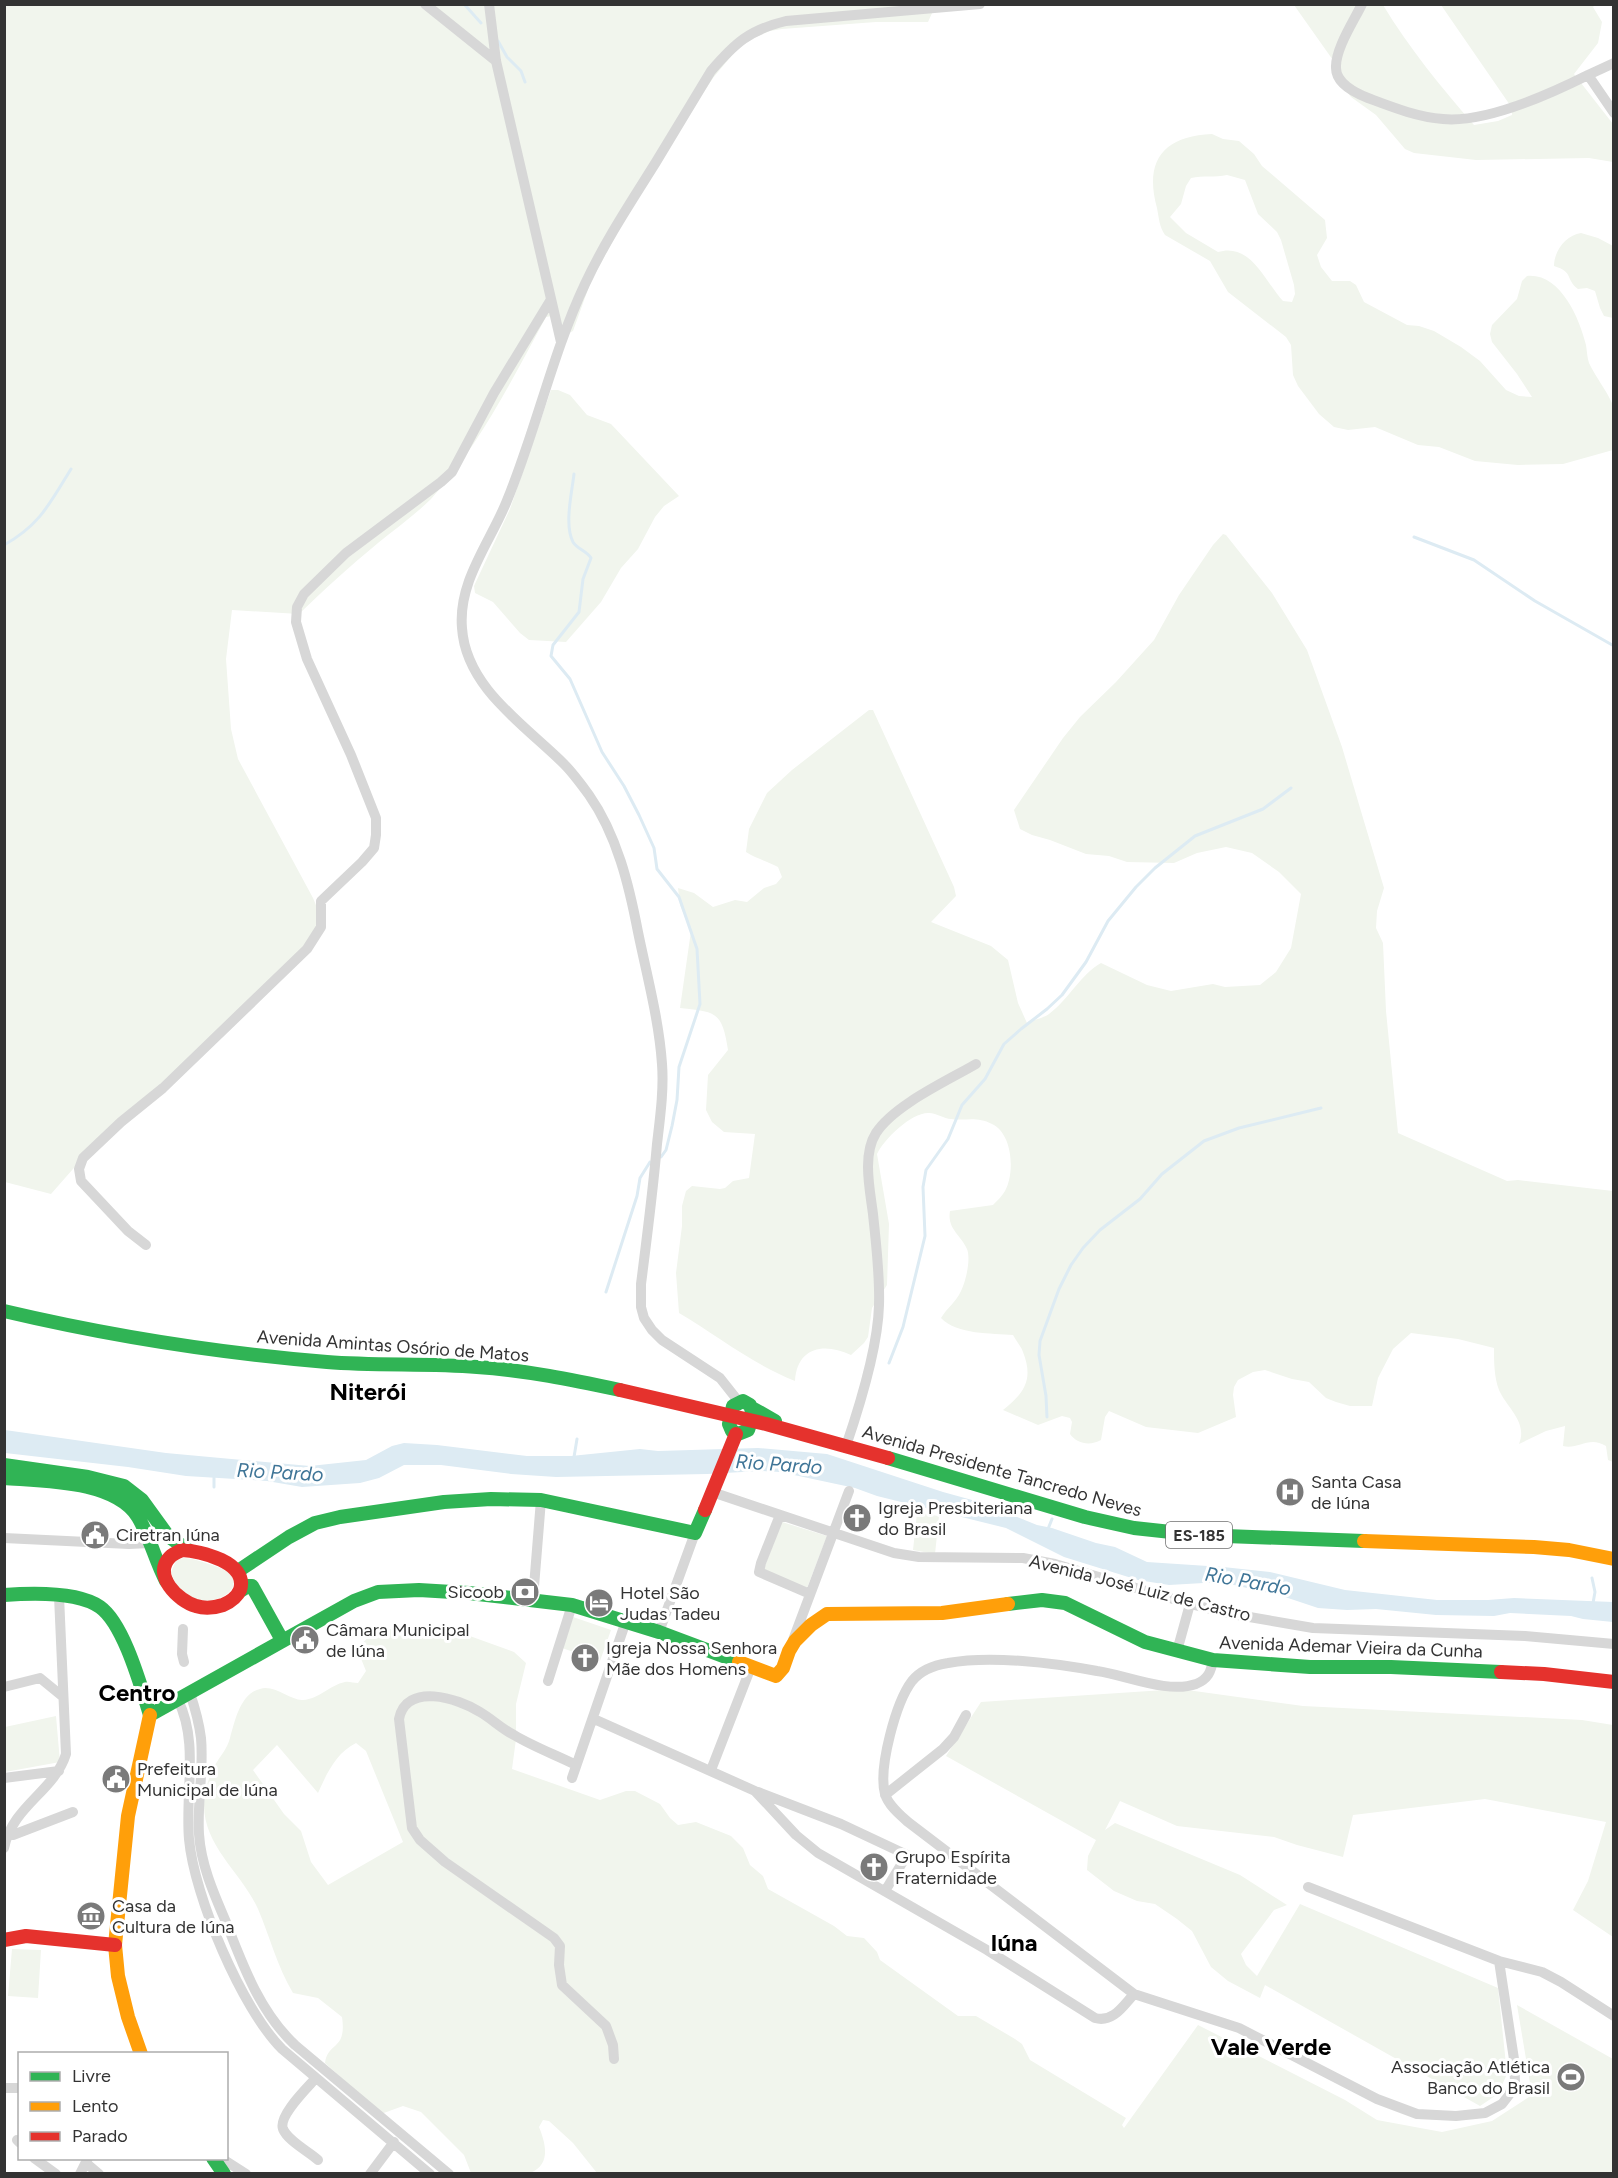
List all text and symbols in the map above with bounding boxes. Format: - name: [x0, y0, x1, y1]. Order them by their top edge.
- street label: Avenida Amintas Osório de Matos: [256, 1326, 530, 1366]
- district label: Niterói: [330, 1377, 406, 1406]
- street label: Avenida Presidente Tancredo Neves: [860, 1421, 1144, 1521]
- water label: Rio Pardo: [735, 1449, 824, 1479]
- water label: Rio Pardo: [236, 1458, 324, 1486]
- place label: Santa Casa de Iúna: [1311, 1471, 1401, 1514]
- hospital icon: Santa Casa de Iúna: [1274, 1476, 1306, 1508]
- place label: Igreja Presbiteriana do Brasil: [878, 1497, 1032, 1540]
- church icon: Igreja Presbiteriana do Brasil: [841, 1502, 873, 1534]
- public building icon: Ciretran Iúna: [79, 1519, 111, 1551]
- road number: ES-185: [1166, 1522, 1232, 1548]
- place label: Ciretran Iúna: [116, 1524, 220, 1546]
- street label: Avenida José Luiz de Castro: [1027, 1550, 1253, 1626]
- water label: Rio Pardo: [1203, 1562, 1293, 1600]
- bank icon: Sicoob: [509, 1576, 541, 1608]
- place label: Sicoob: [448, 1581, 504, 1603]
- place label: Hotel São Judas Tadeu: [620, 1582, 720, 1625]
- hotel icon: Hotel São Judas Tadeu: [583, 1587, 615, 1619]
- place label: Câmara Municipal de Iúna: [326, 1619, 470, 1662]
- public building icon: Câmara Municipal de Iúna: [289, 1624, 321, 1656]
- street label: Avenida Ademar Vieira da Cunha: [1219, 1631, 1483, 1663]
- place label: Igreja Nossa Senhora Mãe dos Homens: [606, 1637, 777, 1680]
- church icon: Igreja Nossa Senhora Mãe dos Homens: [569, 1642, 601, 1674]
- district label: Centro: [98, 1678, 176, 1707]
- place label: Prefeitura Municipal de Iúna: [137, 1758, 278, 1801]
- public building icon: Prefeitura Municipal de Iúna: [100, 1763, 132, 1795]
- place label: Grupo Espírita Fraternidade: [895, 1846, 1010, 1889]
- church icon: Grupo Espírita Fraternidade: [858, 1851, 890, 1883]
- place label: Casa da Cultura de Iúna: [112, 1895, 235, 1938]
- museum icon: Casa da Cultura de Iúna: [75, 1900, 107, 1932]
- district label: Iúna: [991, 1928, 1038, 1957]
- district label: Vale Verde: [1211, 2032, 1331, 2061]
- legend: [18, 2052, 228, 2160]
- place label: Associação Atlética Banco do Brasil: [1391, 2056, 1550, 2099]
- sports icon: Associação Atlética Banco do Brasil: [1555, 2061, 1587, 2093]
- text: Livre: [72, 2065, 111, 2087]
- text: Lento: [72, 2095, 118, 2117]
- text: Parado: [72, 2125, 128, 2147]

